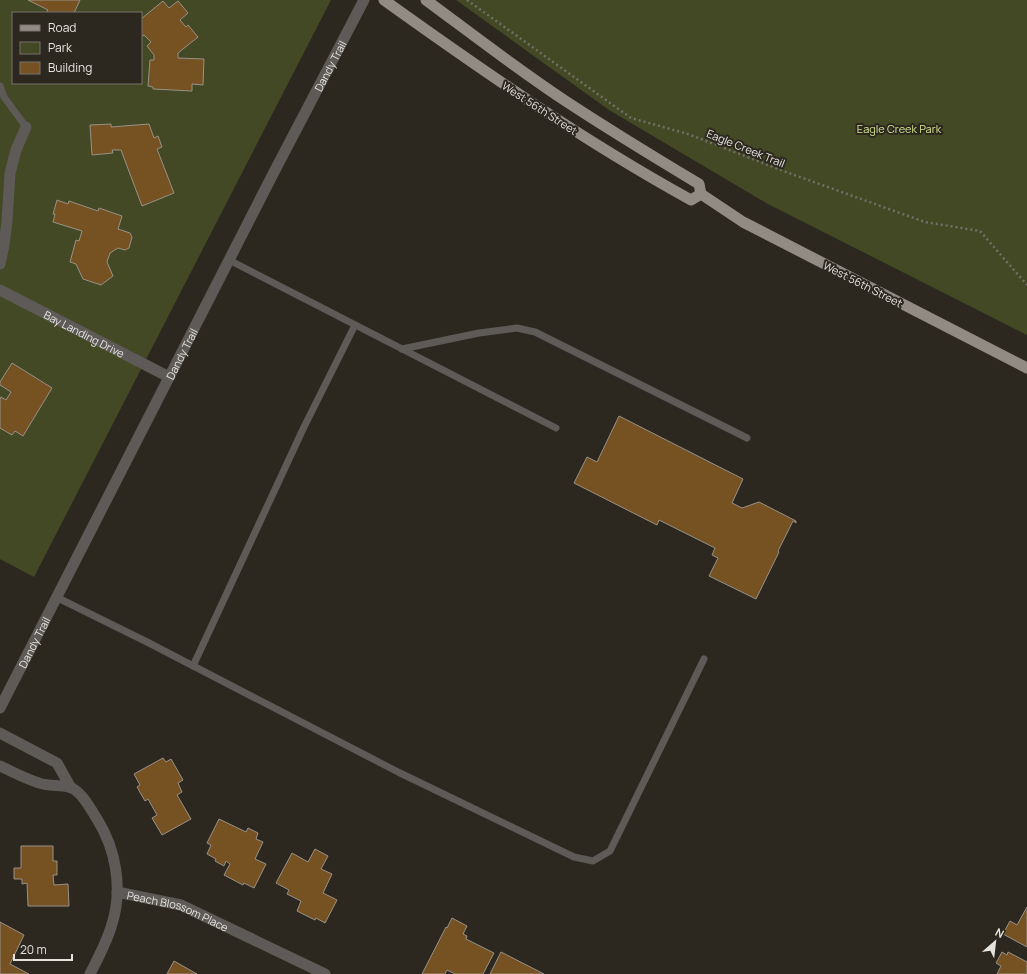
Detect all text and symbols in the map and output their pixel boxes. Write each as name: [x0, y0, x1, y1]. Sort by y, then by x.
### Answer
legend: [12, 12, 142, 84]
text: Road: [48, 19, 76, 36]
street label: Dandy Trail: [310, 38, 349, 94]
text: Park: [48, 39, 73, 56]
text: Building: [48, 59, 92, 76]
street label: West 56th Street: [499, 78, 581, 138]
park label: Eagle Creek Park: [857, 121, 942, 136]
street label: Eagle Creek Trail: [705, 125, 787, 171]
street label: West 56th Street: [821, 258, 905, 310]
street label: Bay Landing Drive: [42, 306, 128, 361]
street label: Dandy Trail: [162, 325, 201, 382]
street label: Dandy Trail: [14, 614, 53, 670]
street label: Peach Blossom Place: [126, 887, 232, 935]
north arrow: [975, 922, 1015, 962]
text: N: [993, 924, 1007, 941]
scale bar: [14, 936, 72, 962]
text: 20 m: [20, 941, 47, 958]

